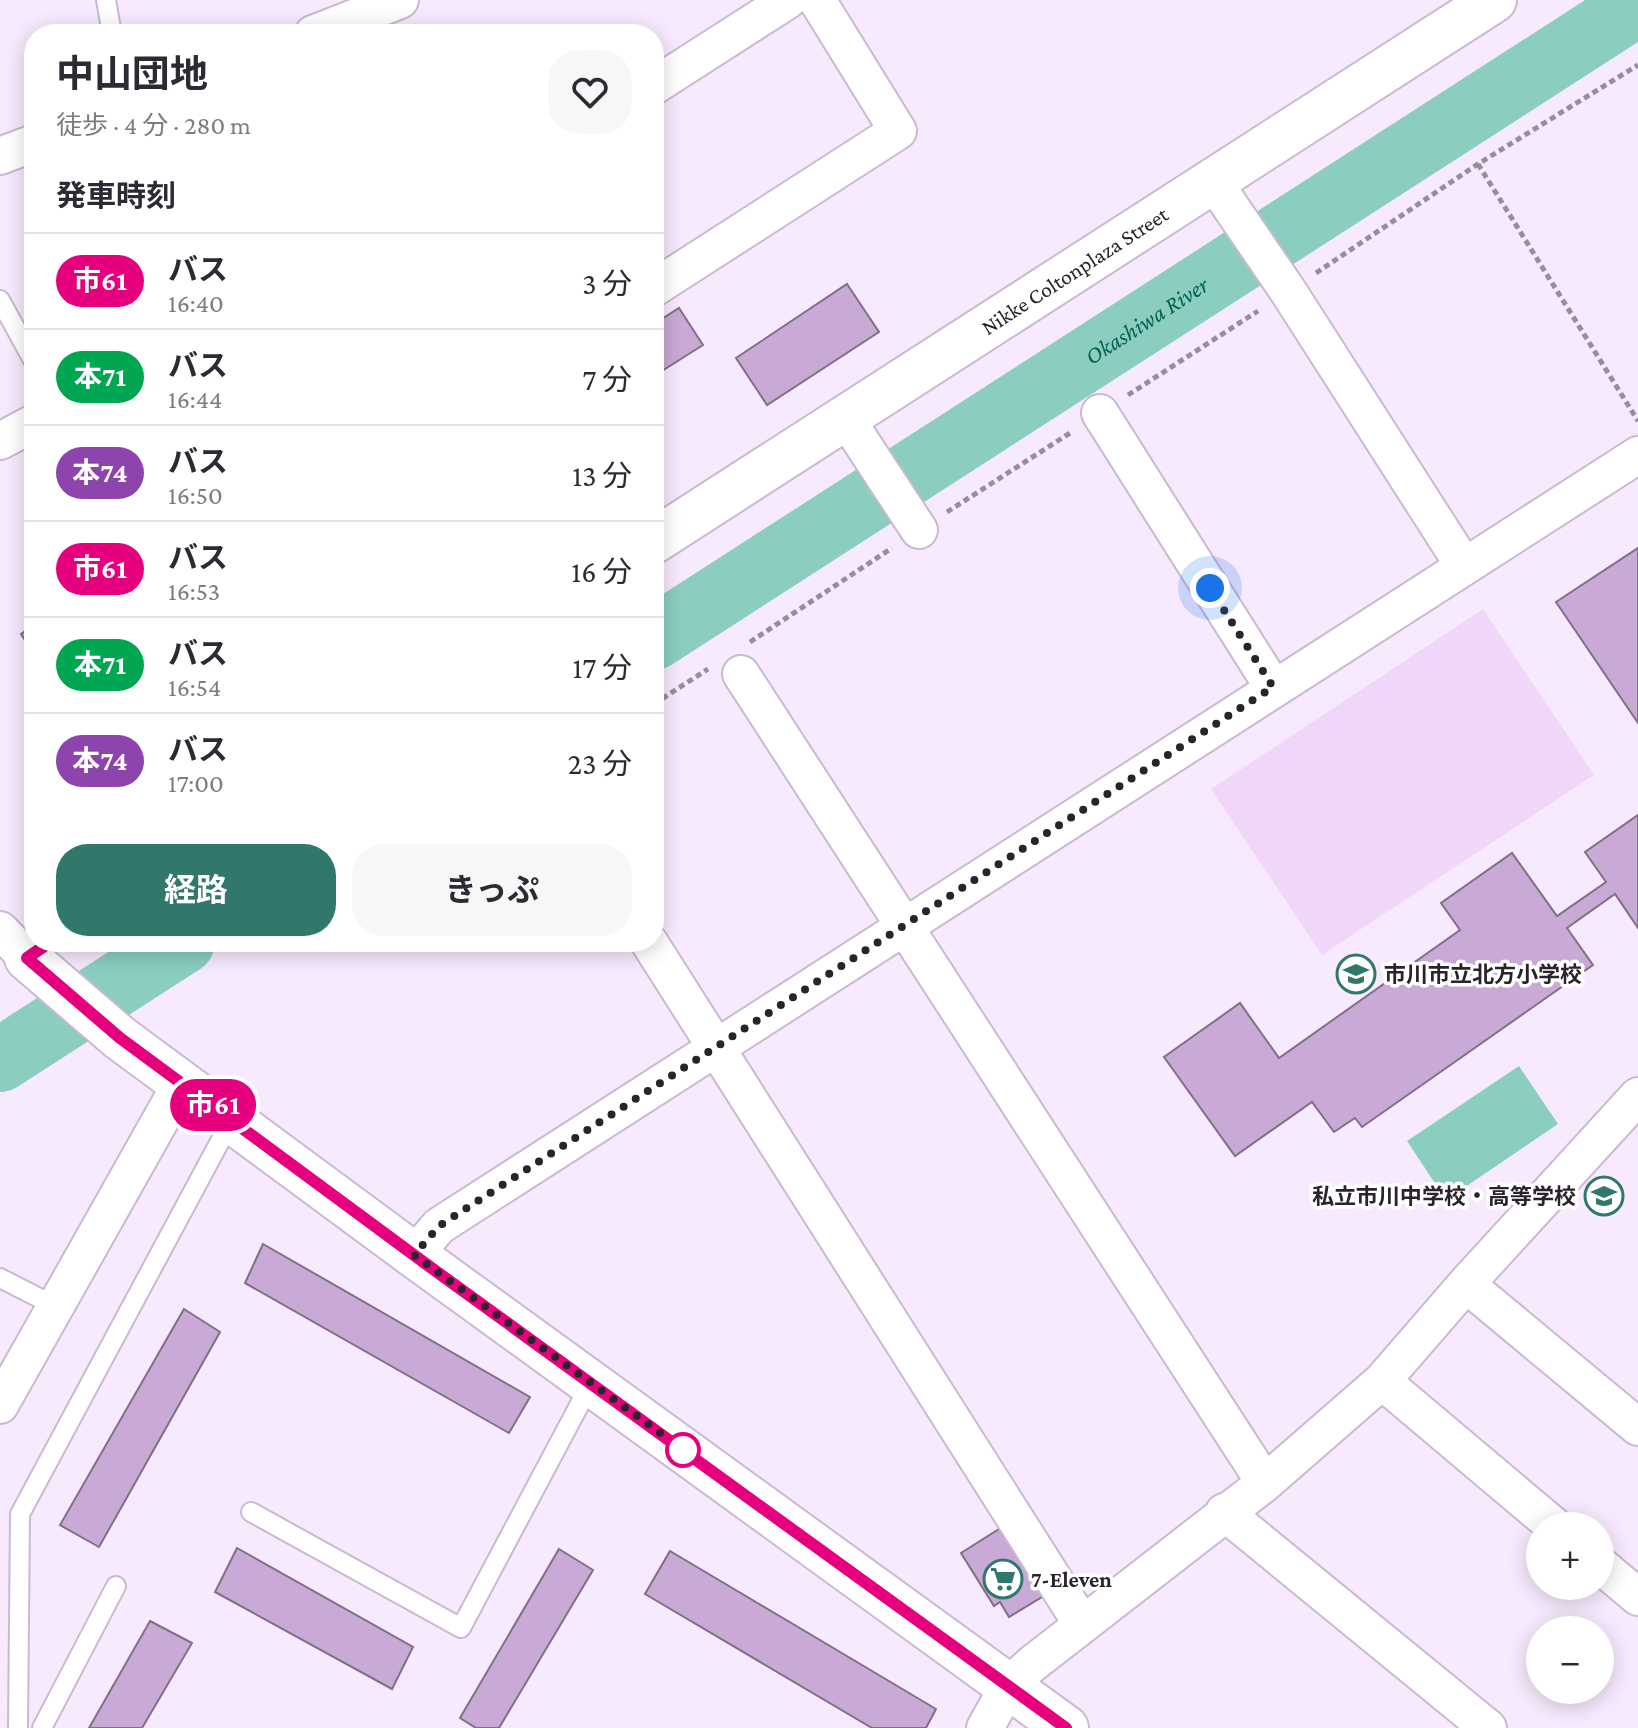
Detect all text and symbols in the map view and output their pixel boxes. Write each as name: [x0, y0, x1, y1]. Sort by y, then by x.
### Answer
button: heart: [548, 50, 632, 134]
text: 中山団地: [56, 53, 208, 95]
text: 徒歩 · 4 分 · 280 m: [56, 111, 251, 140]
text: 発車時刻: [56, 179, 176, 212]
street label: Nikke Coltonplaza Street: [977, 201, 1173, 340]
text: バス: [168, 253, 228, 286]
text: 市61: [73, 265, 127, 296]
text: 3 分: [582, 267, 632, 300]
water label: Okashiwa River: [1080, 270, 1214, 370]
text: 16:40: [168, 289, 224, 318]
text: バス: [168, 349, 228, 382]
text: 本71: [74, 361, 126, 392]
text: 7 分: [583, 363, 632, 396]
text: 16:44: [168, 385, 222, 414]
text: バス: [168, 445, 228, 478]
text: 本74: [72, 457, 128, 488]
text: 13 分: [572, 459, 632, 492]
text: 16:50: [168, 481, 223, 510]
text: バス: [168, 541, 228, 574]
text: 市61: [73, 553, 127, 584]
text: 16 分: [571, 555, 632, 588]
your location: [1190, 568, 1230, 608]
text: 16:53: [168, 577, 220, 606]
text: バス: [168, 637, 228, 670]
text: 本71: [74, 649, 126, 680]
text: 17 分: [573, 651, 632, 684]
text: 16:54: [168, 673, 221, 702]
text: バス: [168, 733, 228, 766]
text: 本74: [72, 745, 128, 776]
text: 23 分: [568, 747, 632, 780]
text: 17:00: [168, 769, 224, 798]
button: 経路: [56, 844, 336, 936]
button: きっぷ: [352, 844, 632, 936]
school or university icon: 市川市立北方小学校: [1335, 953, 1377, 995]
place label: 市川市立北方小学校: [1384, 962, 1582, 987]
line badge: 市61: [167, 1079, 259, 1131]
text: 市61: [186, 1089, 240, 1120]
school or university icon: 私立市川中学校・高等学校: [1583, 1175, 1625, 1217]
place label: 私立市川中学校・高等学校: [1312, 1184, 1576, 1209]
unlabelled marker: [666, 1433, 700, 1467]
map controls: [1526, 1512, 1614, 1704]
button: +: [1526, 1512, 1614, 1600]
supermarket icon: 7-Eleven: [982, 1558, 1024, 1600]
place label: 7-Eleven: [1031, 1567, 1112, 1592]
button: −: [1526, 1616, 1614, 1704]

